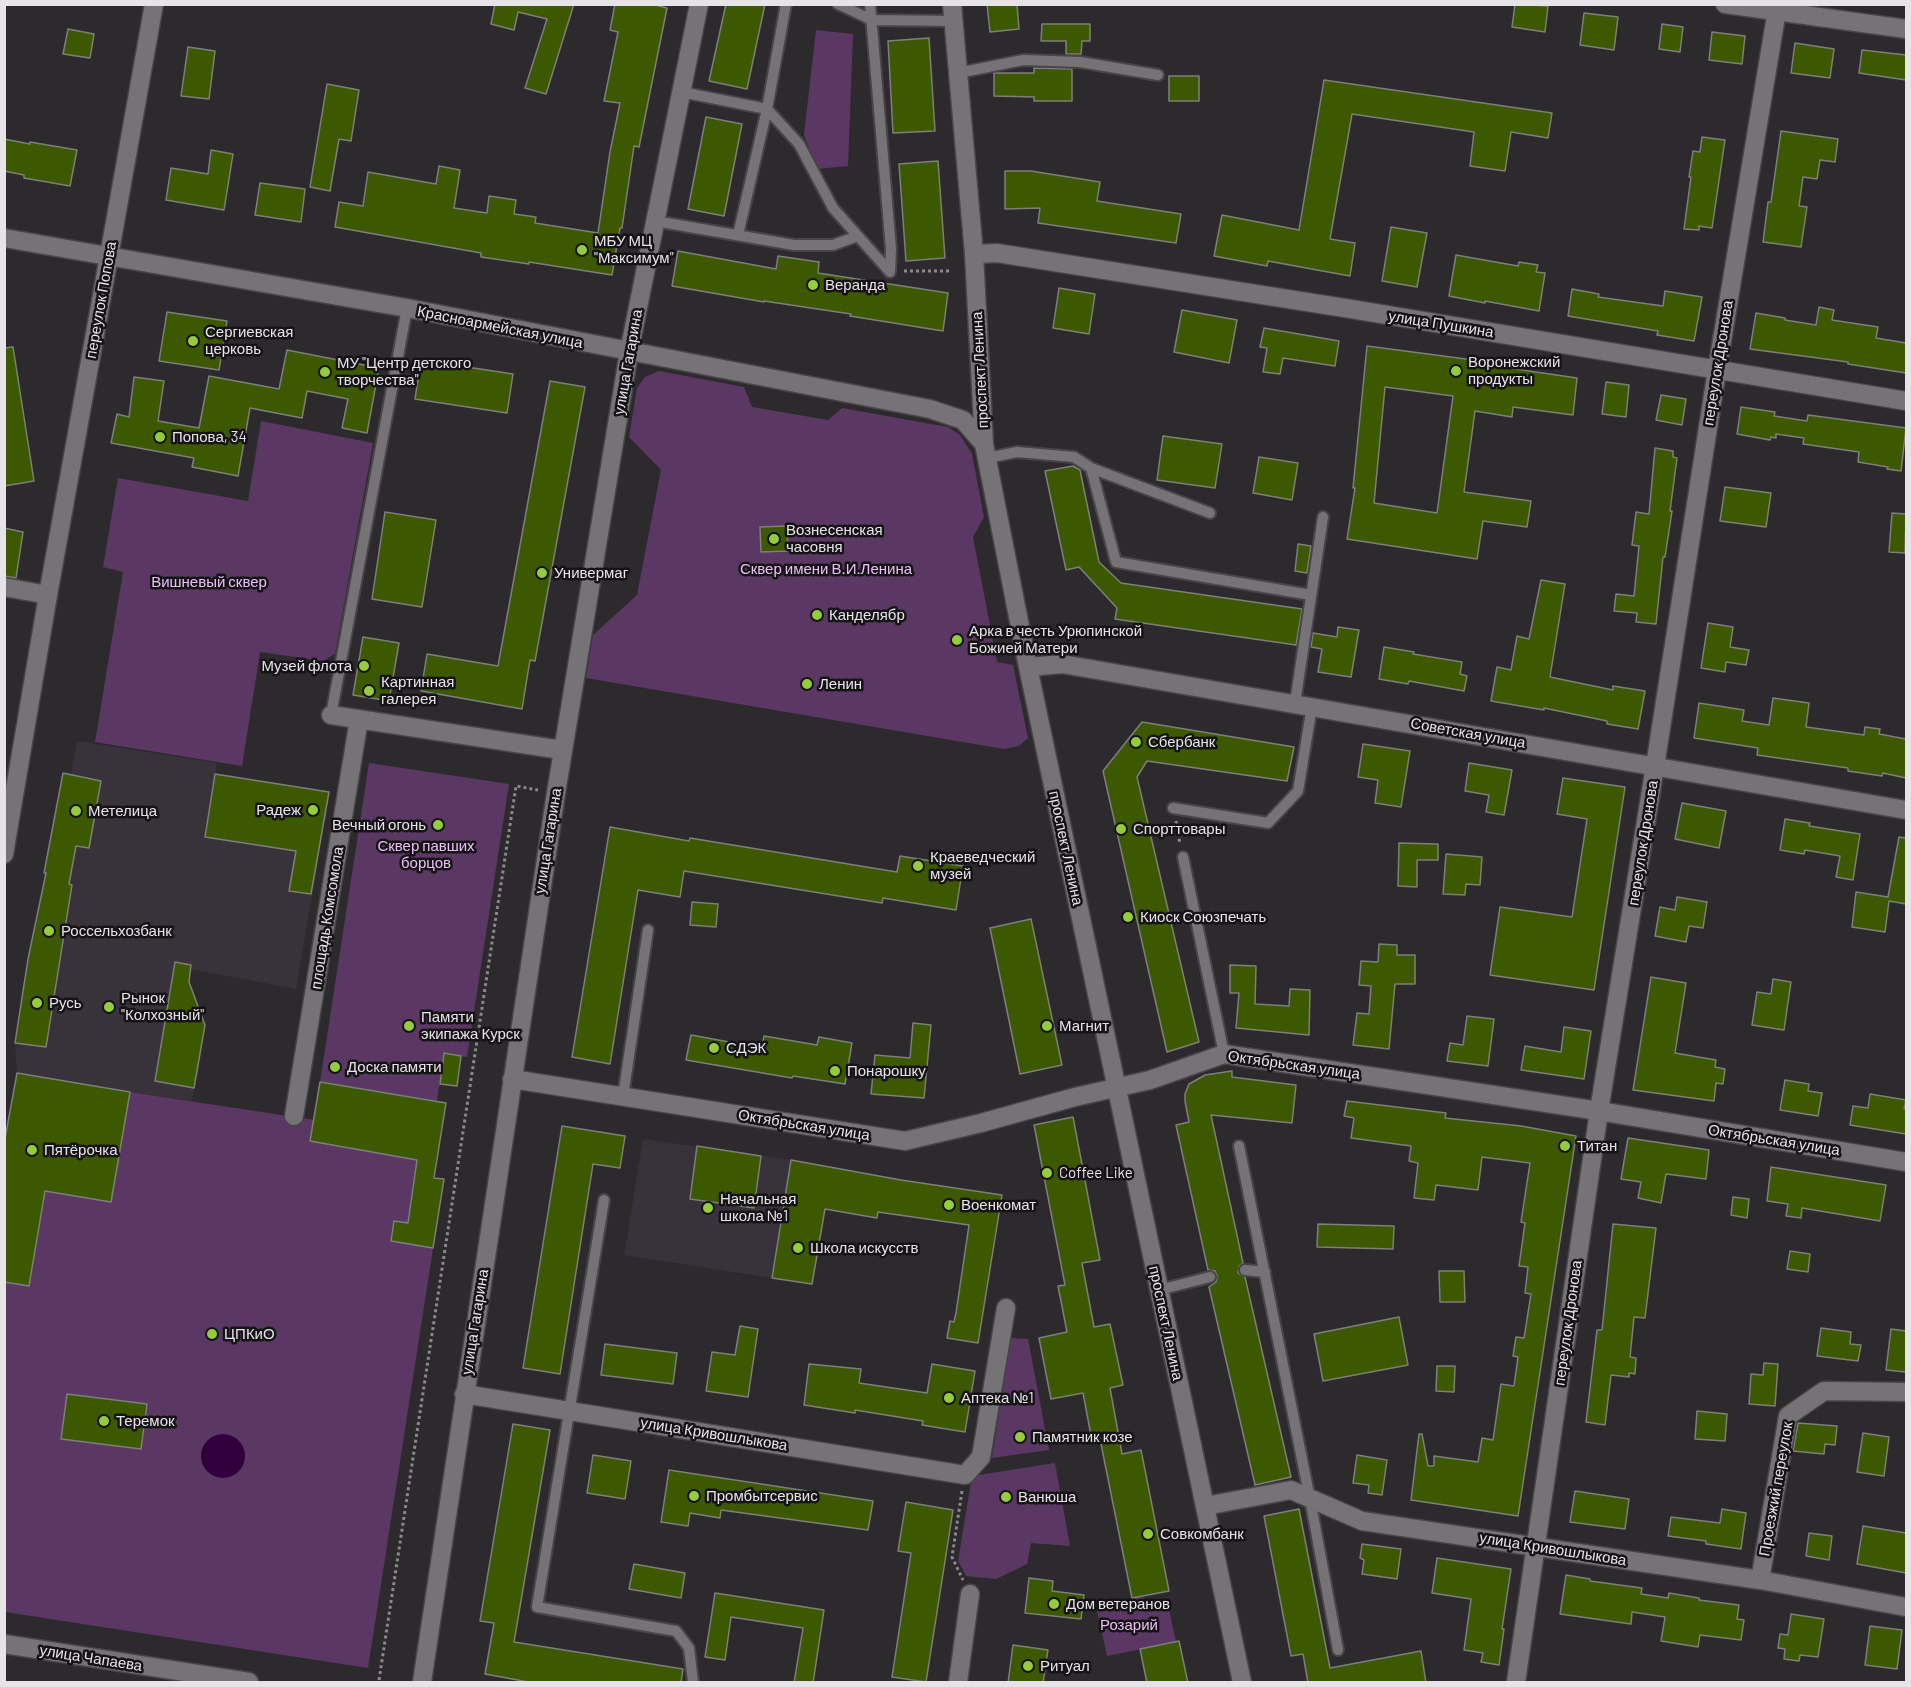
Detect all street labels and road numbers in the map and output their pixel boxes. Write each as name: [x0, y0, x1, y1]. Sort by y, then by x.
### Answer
street label: переулок Попова: [82, 240, 120, 360]
street label: переулок Дронова: [1699, 299, 1737, 427]
street label: Красноармейская улица: [416, 302, 584, 352]
street label: улица Пушкина: [1387, 307, 1495, 341]
street label: улица Гагарина: [610, 308, 646, 416]
street label: проспект Ленина: [968, 311, 992, 429]
street label: Советская улица: [1409, 714, 1527, 752]
street label: переулок Дронова: [1624, 779, 1662, 907]
street label: улица Гагарина: [531, 787, 565, 895]
street label: проспект Ленина: [1045, 789, 1087, 907]
street label: площадь Комсомола: [307, 845, 347, 991]
street label: Октябрьская улица: [1227, 1047, 1361, 1083]
street label: Октябрьская улица: [737, 1106, 871, 1144]
street label: Октябрьская улица: [1707, 1121, 1841, 1159]
street label: переулок Дронова: [1550, 1259, 1586, 1387]
street label: проспект Ленина: [1145, 1264, 1187, 1382]
street label: улица Гагарина: [458, 1268, 492, 1376]
street label: улица Кривошлыкова: [639, 1413, 789, 1455]
street label: Проезжий переулок: [1755, 1420, 1797, 1558]
street label: улица Кривошлыкова: [1478, 1528, 1628, 1570]
street label: улица Чапаева: [38, 1641, 144, 1675]

